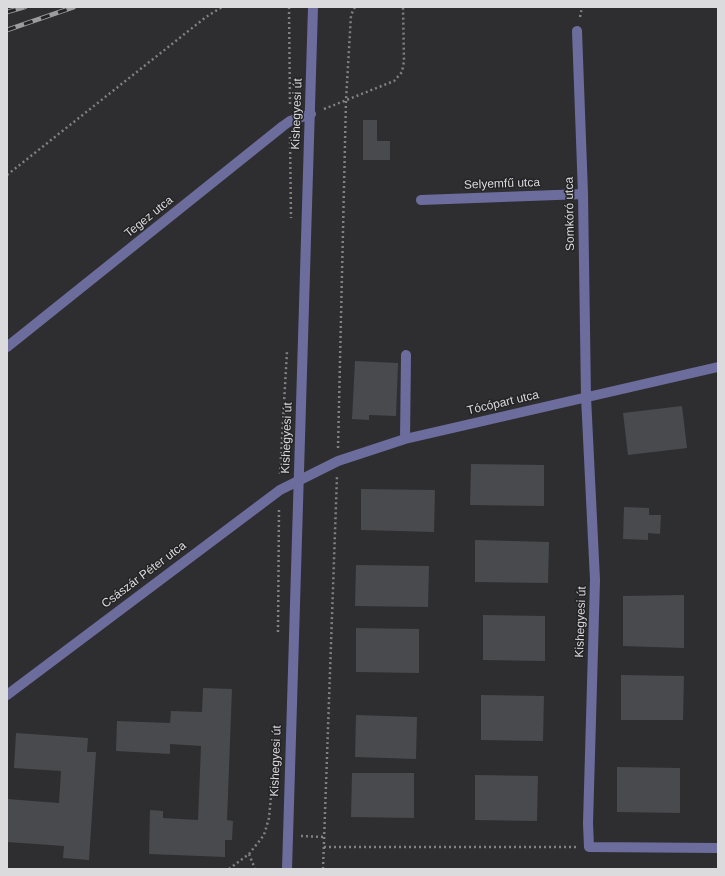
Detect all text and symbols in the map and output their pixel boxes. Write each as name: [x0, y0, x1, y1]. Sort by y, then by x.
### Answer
street label: Kishegyesi út: [289, 78, 305, 150]
street label: Selyemfű utca: [464, 175, 540, 193]
street label: Somkóró utca: [562, 177, 578, 251]
street label: Tegez utca: [122, 193, 176, 241]
street label: Tócópart utca: [466, 388, 540, 418]
street label: Kishegyesi út: [279, 402, 295, 474]
street label: Császár Péter utca: [99, 539, 189, 611]
street label: Kishegyesi út: [573, 586, 589, 658]
street label: Kishegyesi út: [268, 725, 284, 797]

